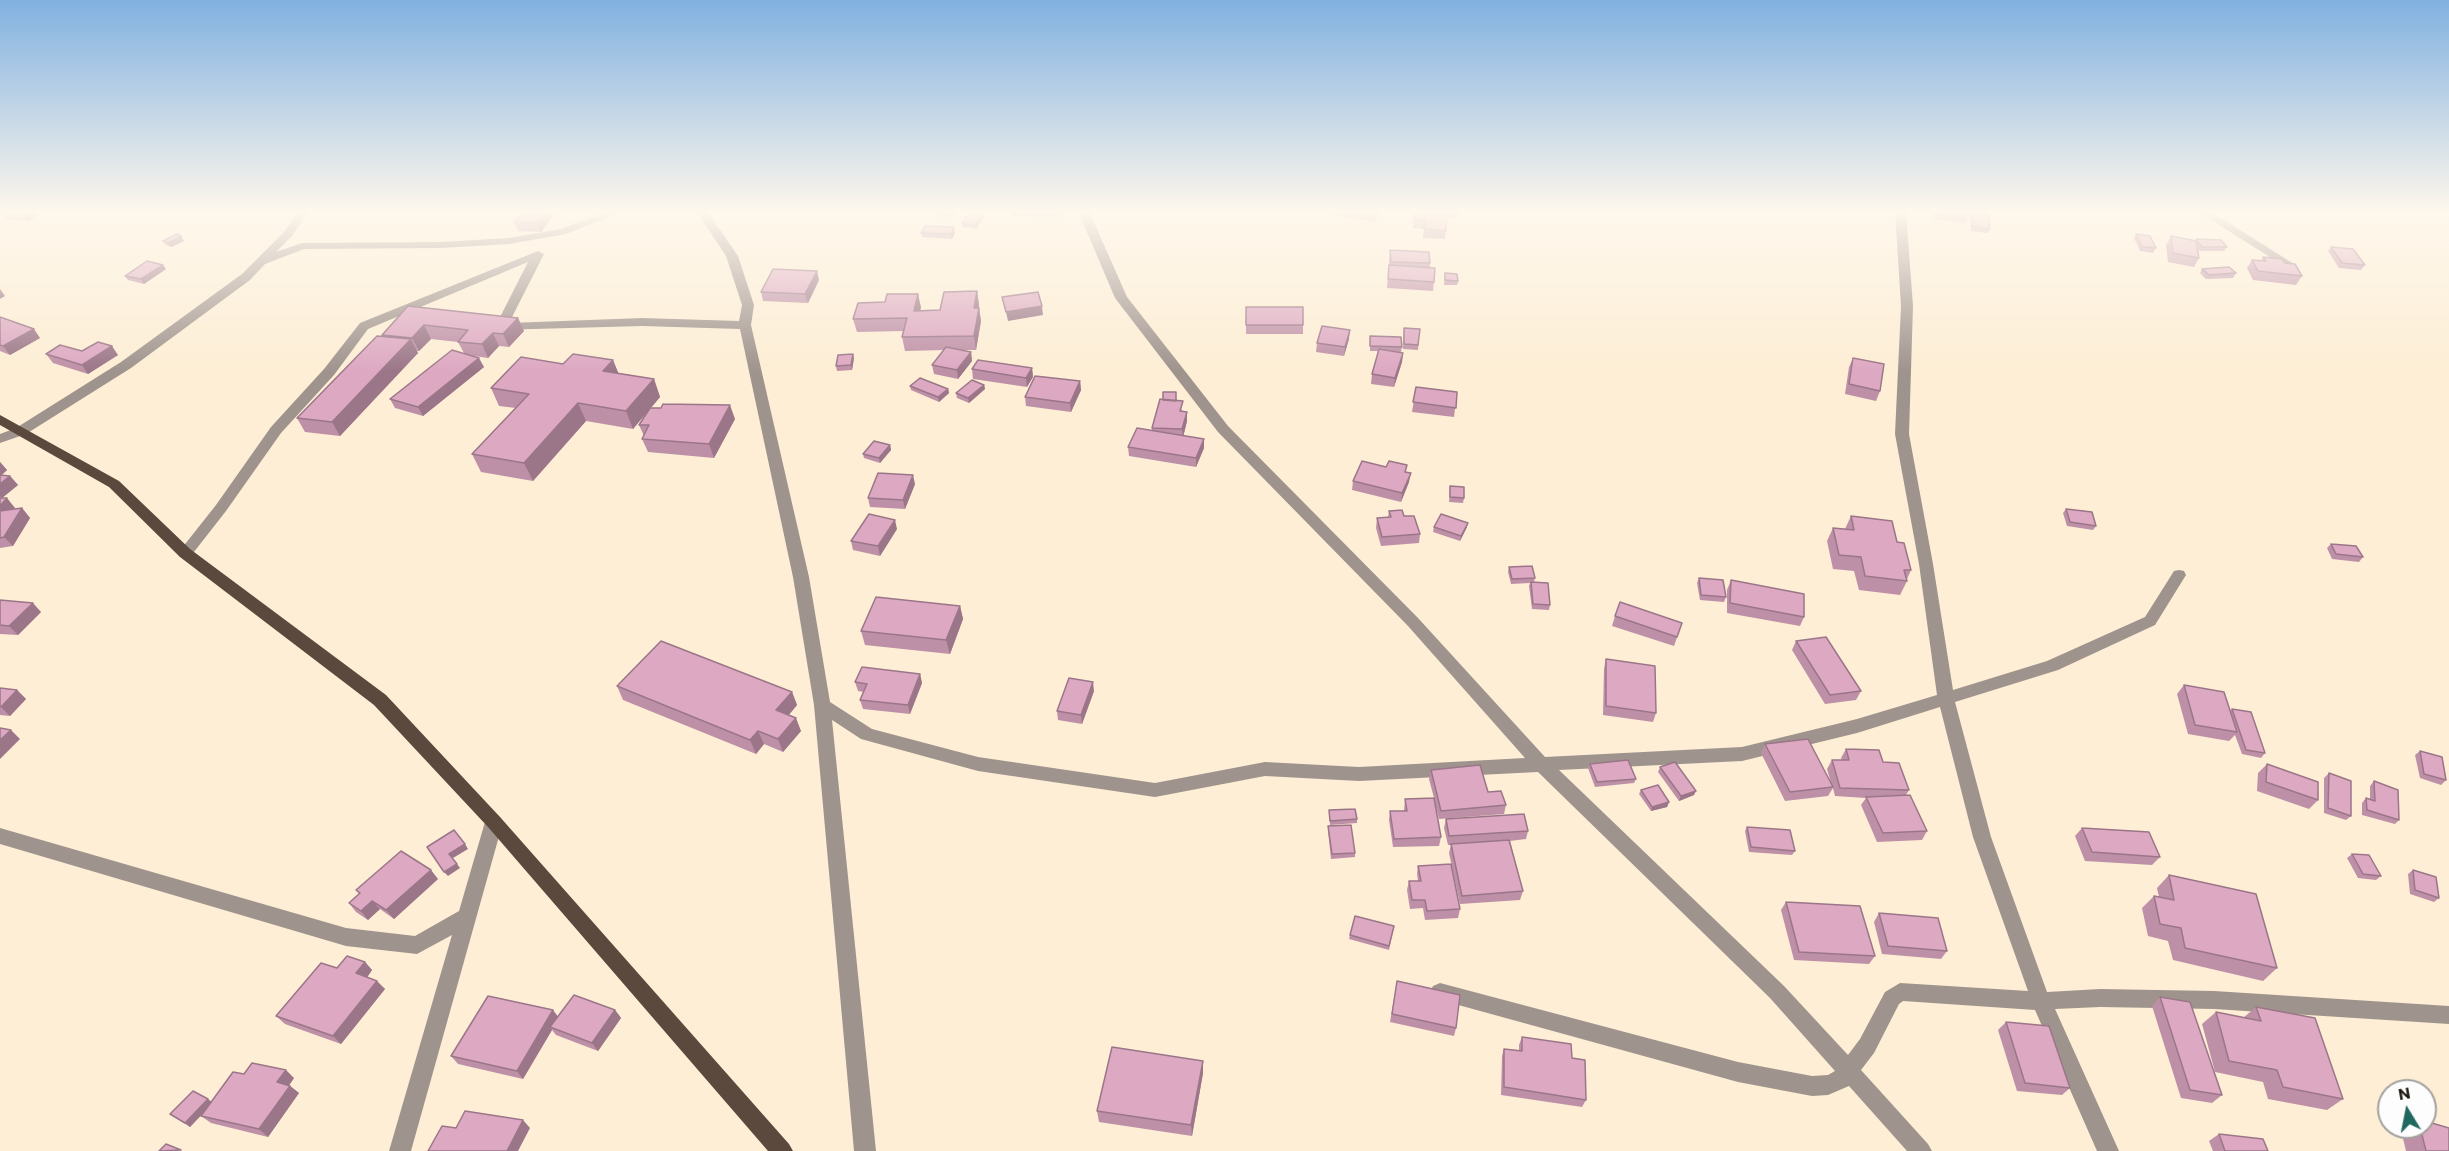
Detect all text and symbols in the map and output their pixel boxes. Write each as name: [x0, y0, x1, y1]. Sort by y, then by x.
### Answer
north arrow: [2377, 1079, 2437, 1139]
text: N: [2397, 1082, 2412, 1103]

